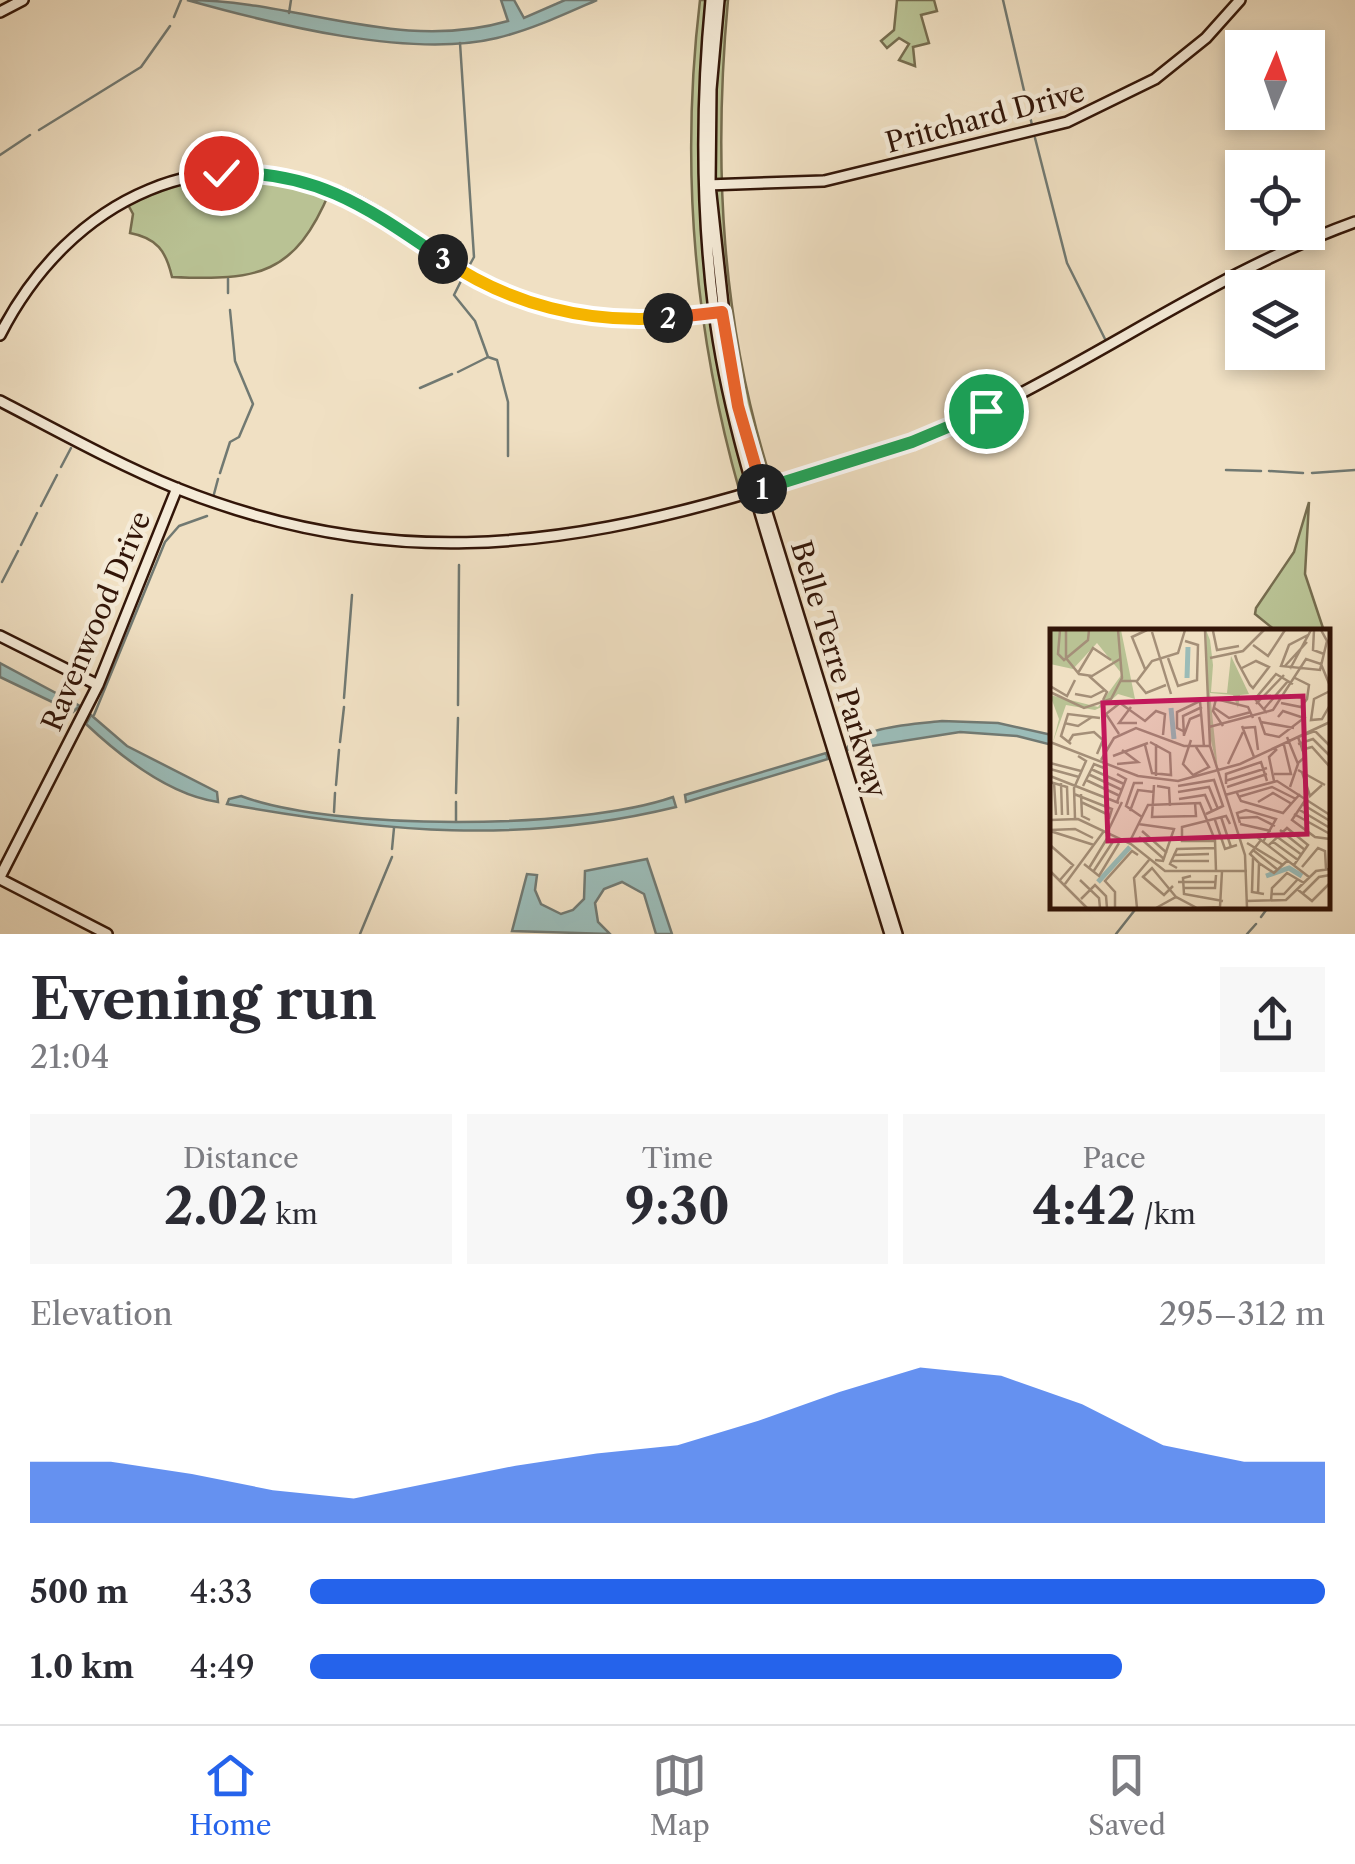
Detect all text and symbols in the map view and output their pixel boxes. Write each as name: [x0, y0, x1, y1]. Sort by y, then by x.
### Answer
north arrow: [1225, 30, 1325, 130]
map controls: [1225, 30, 1325, 370]
street label: Pritchard Drive: [882, 74, 1088, 160]
pin: [179, 131, 264, 216]
icon: check: [194, 146, 249, 201]
button: locate: [1225, 150, 1325, 250]
pin: 3: [418, 234, 468, 284]
text: 3: [435, 242, 451, 276]
button: layers: [1225, 270, 1325, 370]
pin: 2: [643, 293, 693, 343]
text: 2: [660, 301, 676, 335]
pin: [944, 369, 1029, 454]
icon: arrive: [959, 384, 1014, 439]
pin: 1: [737, 464, 787, 514]
text: 1: [756, 472, 768, 506]
street label: Ravenwood Drive: [34, 506, 158, 736]
street label: Belle Terre Parkway: [784, 536, 894, 802]
inset map: [1050, 629, 1330, 909]
text: Evening run: [30, 966, 377, 1033]
button: share: [1220, 967, 1325, 1072]
text: 21:04: [30, 1037, 110, 1076]
text: Distance: [183, 1141, 299, 1175]
text: Time: [642, 1141, 713, 1175]
text: Pace: [1083, 1141, 1146, 1175]
text: 2.02: [164, 1175, 268, 1237]
text: 9:30: [625, 1175, 730, 1237]
text: 4:42: [1032, 1175, 1136, 1237]
text: km: [268, 1197, 318, 1231]
text: /km: [1136, 1197, 1196, 1231]
text: Elevation: [30, 1294, 173, 1333]
text: 295–312 m: [1159, 1294, 1325, 1333]
text: 500 m: [30, 1572, 128, 1611]
text: 4:33: [190, 1572, 253, 1611]
text: 1.0 km: [30, 1647, 134, 1686]
text: 4:49: [190, 1647, 255, 1686]
tab: Home: [189, 1748, 271, 1842]
tab: Map: [650, 1748, 710, 1842]
tab: Saved: [1088, 1748, 1166, 1842]

